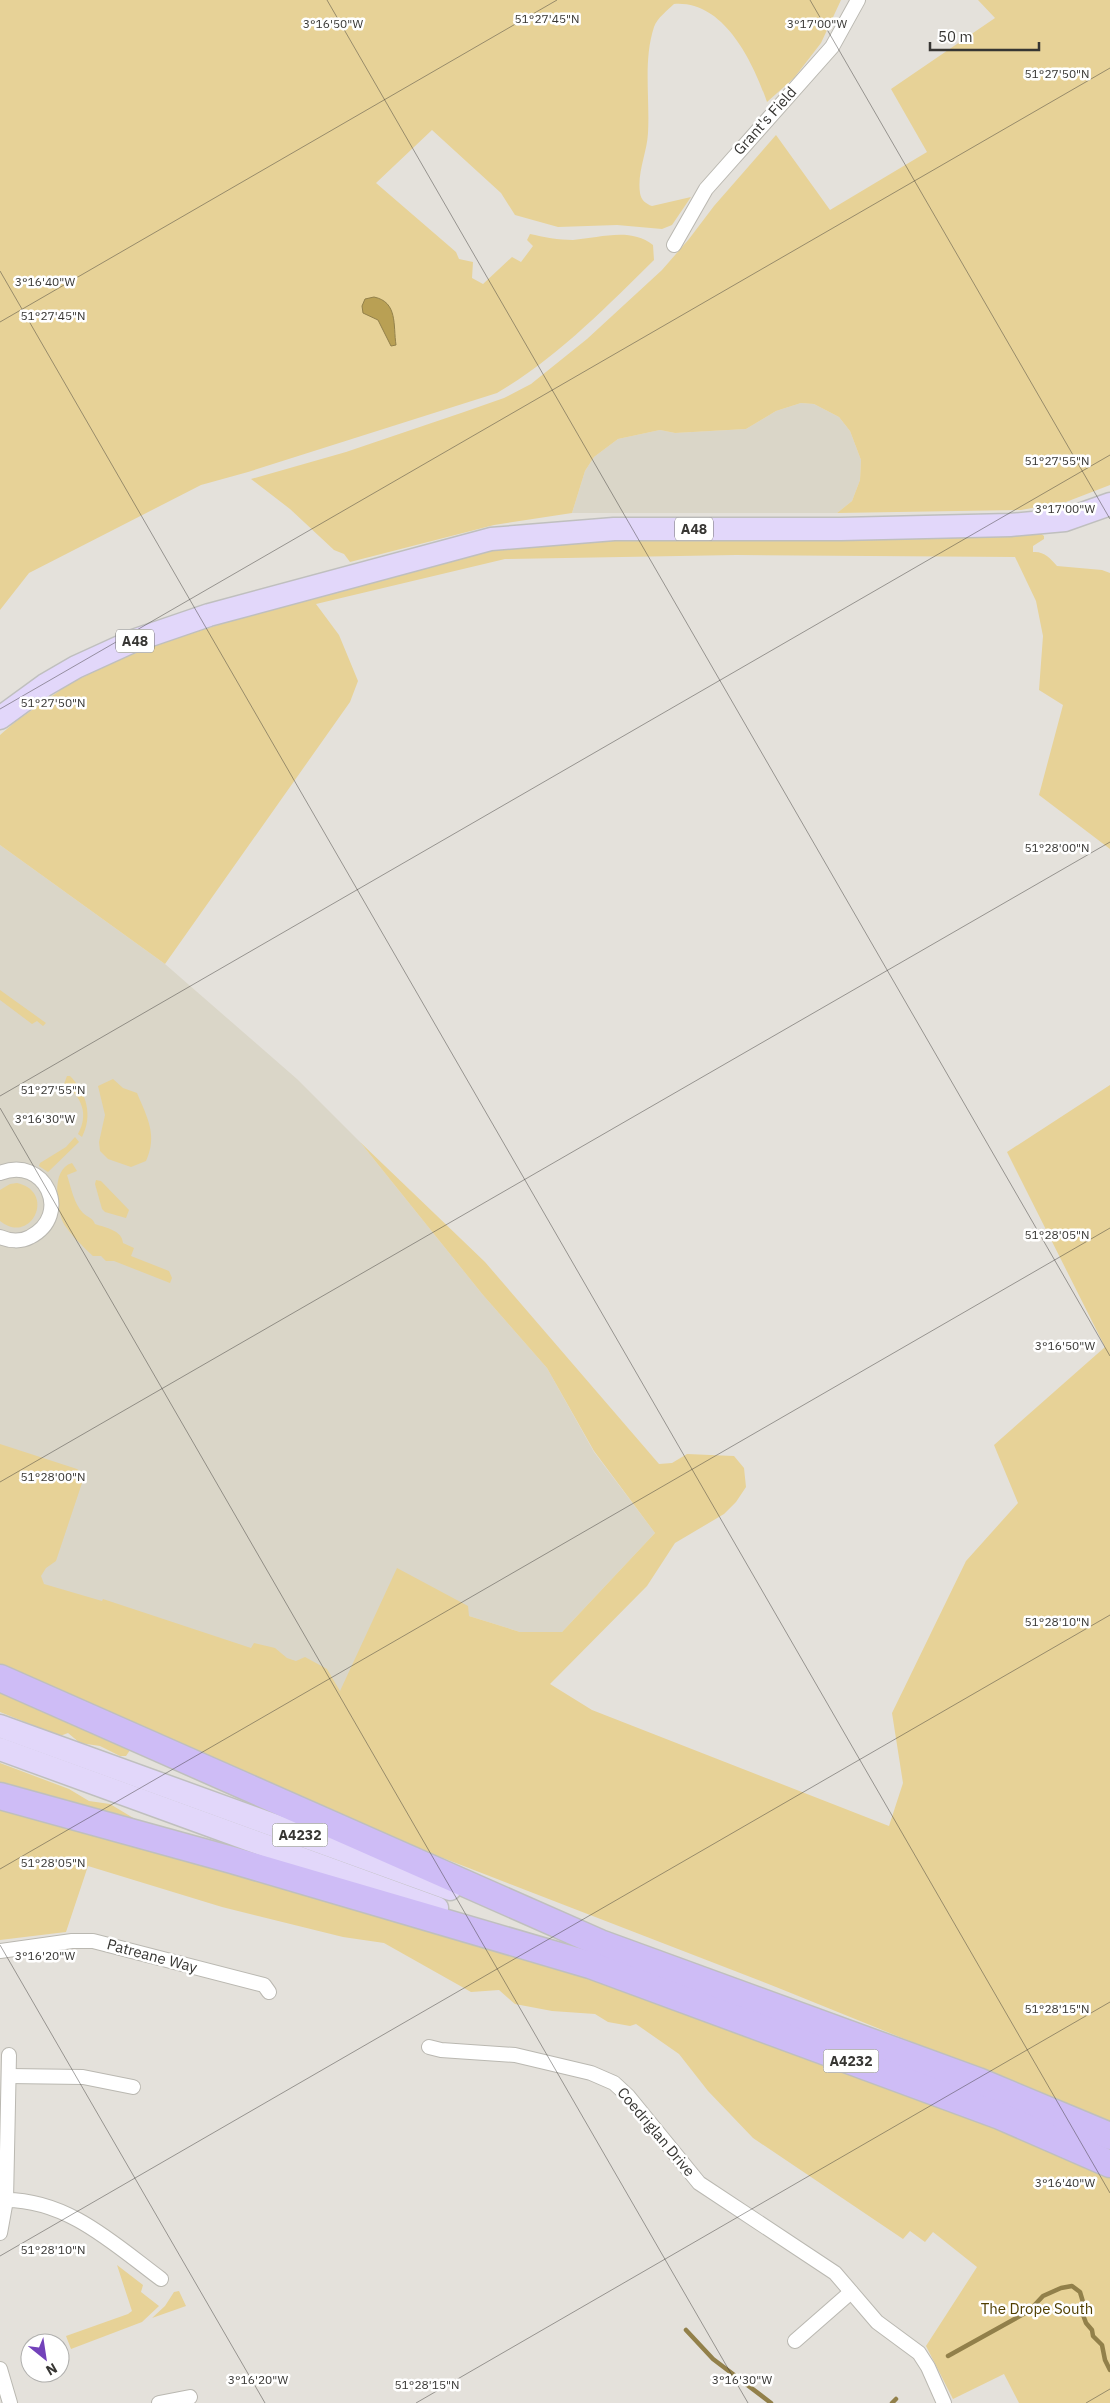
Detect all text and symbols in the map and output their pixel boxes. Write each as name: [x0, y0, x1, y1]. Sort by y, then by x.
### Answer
text: 51°27'45"N: [514, 11, 580, 26]
text: 3°16'50"W: [303, 16, 364, 31]
text: 3°17'00"W: [787, 16, 848, 31]
scale bar: [930, 20, 1039, 52]
text: 50 m: [938, 27, 973, 46]
text: 51°27'50"N: [1024, 66, 1090, 81]
street label: Grant's Field: [729, 83, 800, 159]
text: 3°16'40"W: [15, 274, 76, 289]
text: 51°27'45"N: [20, 308, 86, 323]
text: 51°27'55"N: [1024, 453, 1090, 468]
text: 3°17'00"W: [1035, 501, 1096, 516]
road number: A48: [675, 518, 713, 540]
road number: A48: [116, 630, 154, 652]
text: 51°27'50"N: [20, 695, 86, 710]
text: 51°28'00"N: [1024, 840, 1090, 855]
text: 51°27'55"N: [20, 1082, 86, 1097]
text: 3°16'30"W: [15, 1111, 76, 1126]
text: 51°28'05"N: [1024, 1227, 1090, 1242]
text: 3°16'50"W: [1035, 1338, 1096, 1353]
text: 51°28'00"N: [20, 1469, 86, 1484]
text: 51°28'10"N: [1024, 1614, 1090, 1629]
road number: A4232: [272, 1824, 328, 1846]
text: 51°28'05"N: [20, 1855, 86, 1870]
street label: Patreane Way: [105, 1934, 200, 1977]
text: 3°16'20"W: [15, 1948, 76, 1963]
text: 51°28'15"N: [1024, 2001, 1090, 2016]
road number: A4232: [824, 2050, 878, 2072]
street label: Coedriglan Drive: [613, 2083, 699, 2180]
text: 3°16'40"W: [1035, 2175, 1096, 2190]
text: 51°28'10"N: [20, 2242, 86, 2257]
park label: The Drope South: [981, 2299, 1093, 2318]
north arrow: [20, 2333, 70, 2383]
text: N: [43, 2359, 60, 2380]
text: 3°16'20"W: [228, 2372, 289, 2387]
text: 3°16'30"W: [712, 2372, 773, 2387]
text: 51°28'15"N: [394, 2377, 460, 2392]

